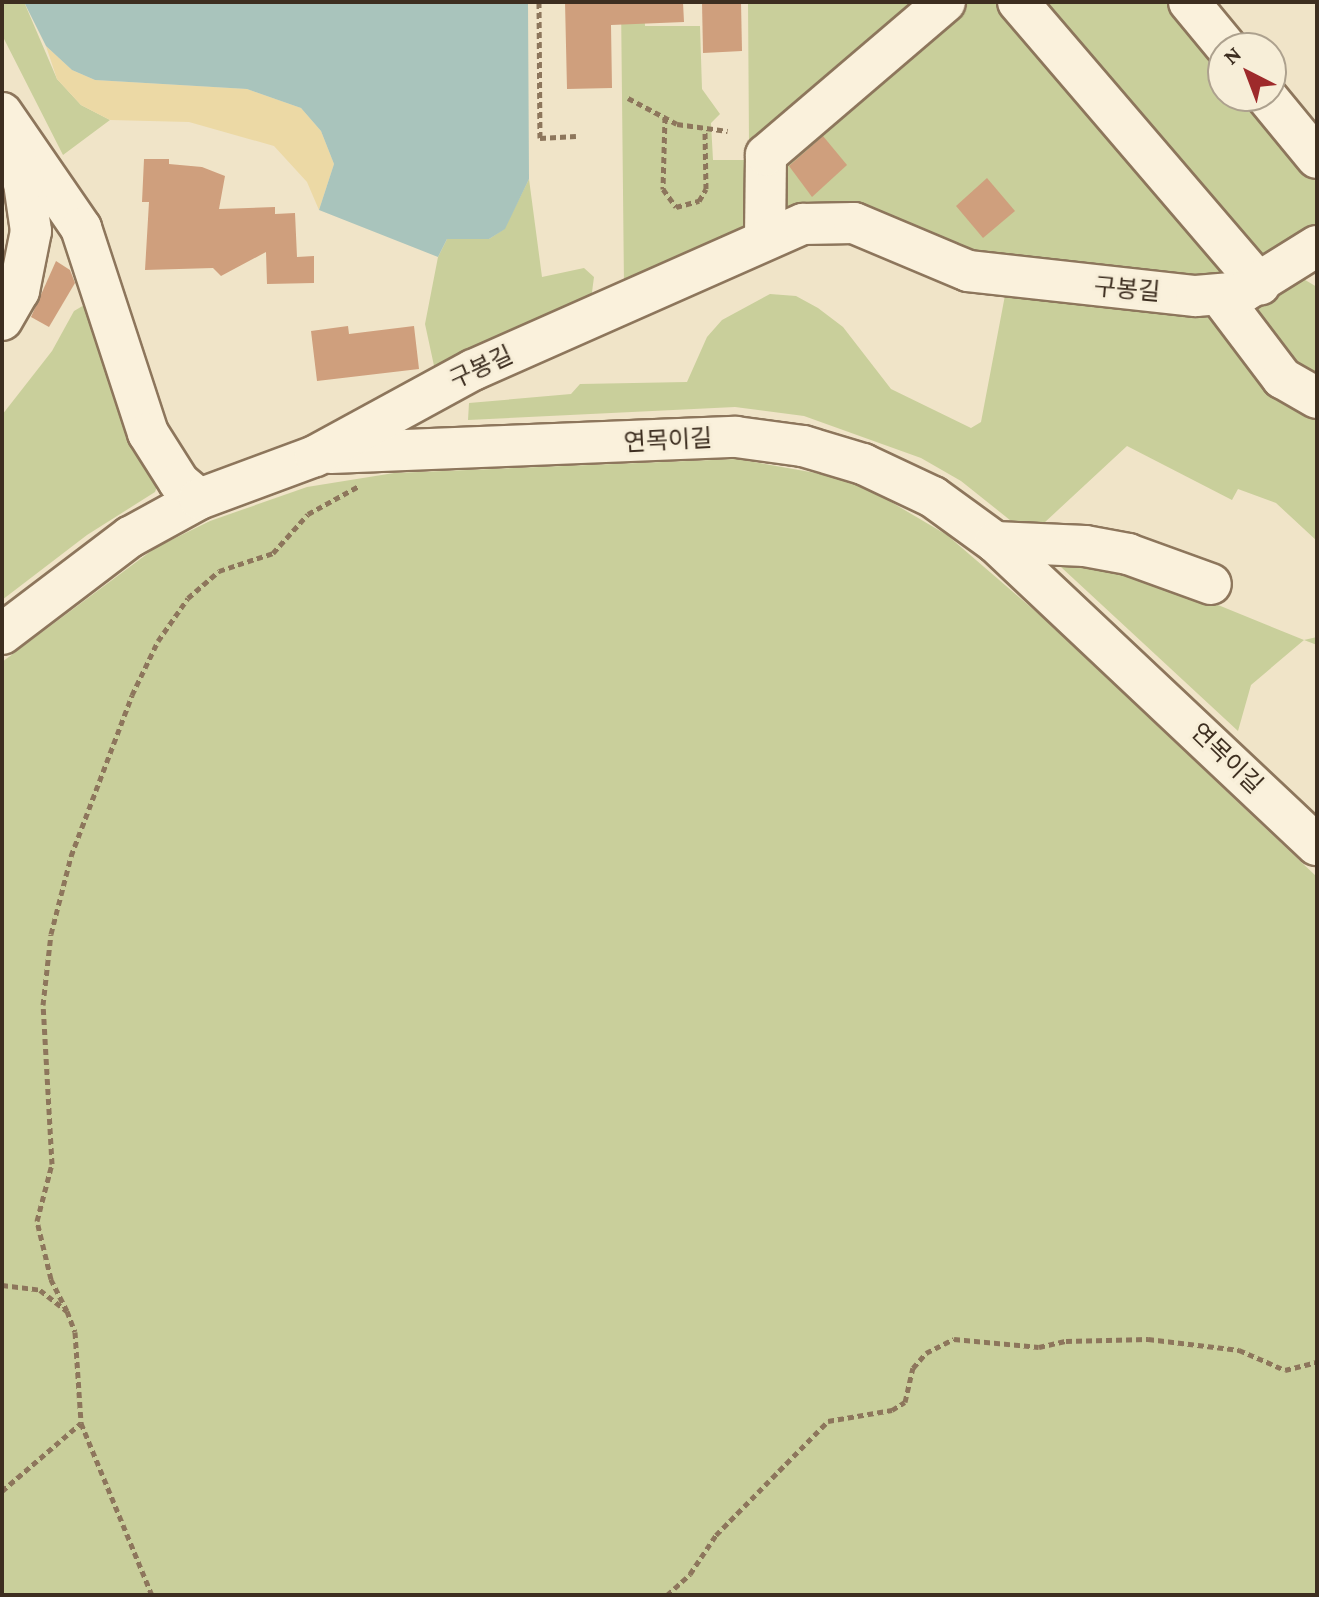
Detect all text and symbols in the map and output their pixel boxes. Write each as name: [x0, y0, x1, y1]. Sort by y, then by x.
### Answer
north arrow: [1207, 32, 1287, 112]
text: N: [1218, 41, 1246, 70]
street label: 구봉길: [1093, 272, 1161, 306]
street label: 구봉길: [445, 340, 517, 394]
street label: 연목이길: [623, 423, 713, 457]
street label: 연목이길: [1185, 717, 1269, 799]

